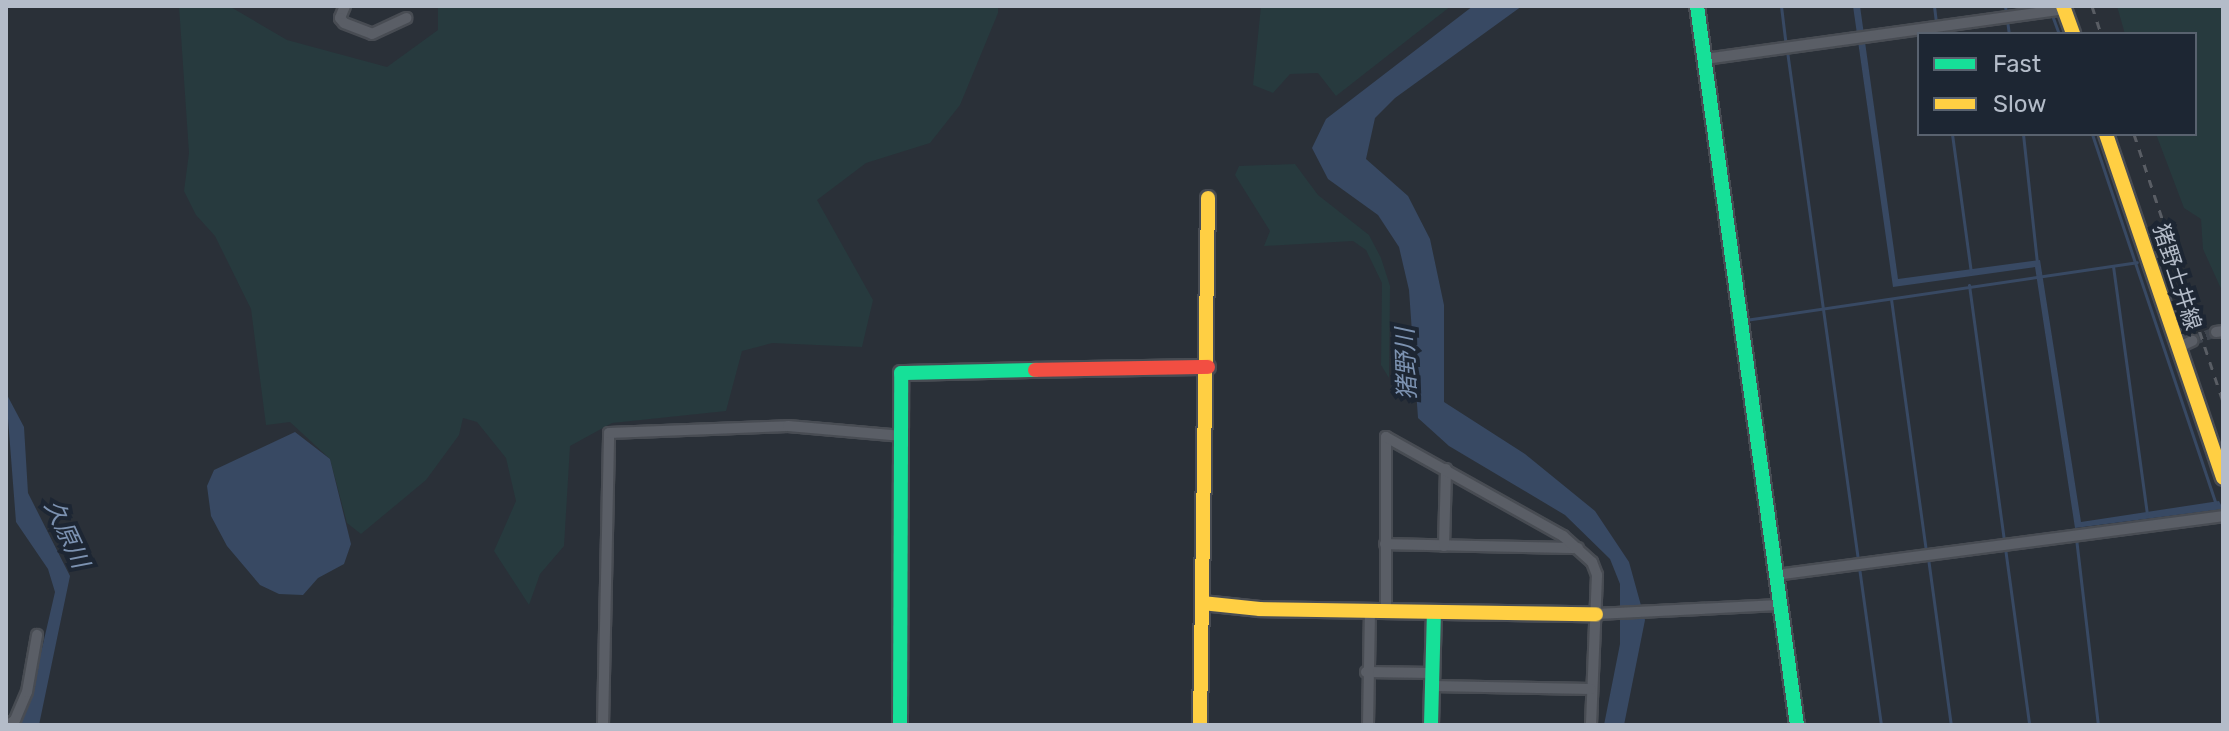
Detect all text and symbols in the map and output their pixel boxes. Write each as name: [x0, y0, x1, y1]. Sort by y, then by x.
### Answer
legend: [1917, 32, 2197, 136]
text: Fast: [1993, 50, 2041, 78]
text: Slow: [1993, 90, 2046, 118]
street label: 猪野土井線: [2147, 221, 2207, 333]
water label: 猪野川: [1391, 328, 1423, 400]
water label: 久原川: [38, 495, 94, 573]

